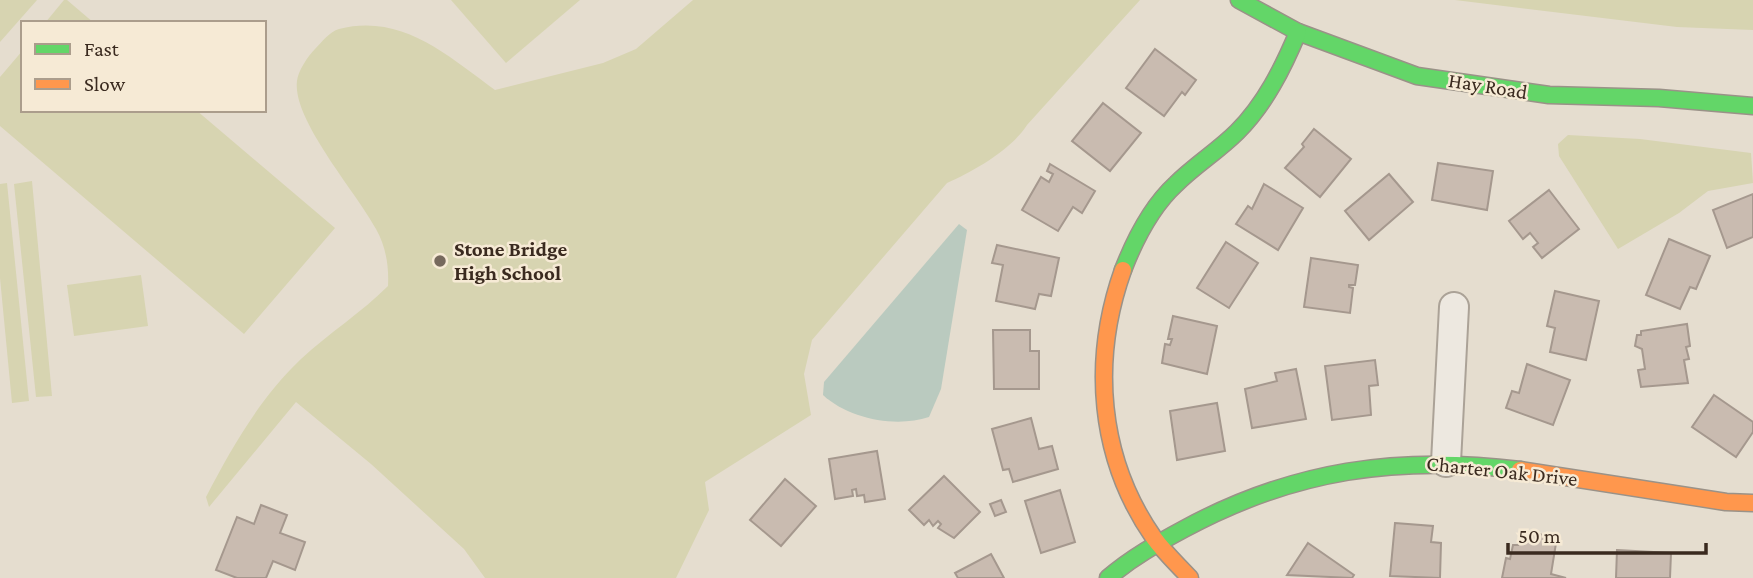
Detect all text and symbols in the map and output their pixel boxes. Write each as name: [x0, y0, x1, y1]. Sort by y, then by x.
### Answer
legend: [21, 21, 266, 112]
text: Fast: [84, 37, 120, 61]
street label: Hay Road: [1447, 68, 1529, 104]
text: Slow: [84, 72, 126, 96]
place label: Stone Bridge High School: [454, 237, 567, 285]
marker: Stone Bridge High School: [432, 253, 448, 269]
street label: Charter Oak Drive: [1425, 451, 1579, 491]
scale bar: [1508, 512, 1706, 556]
text: 50 m: [1518, 524, 1561, 548]

